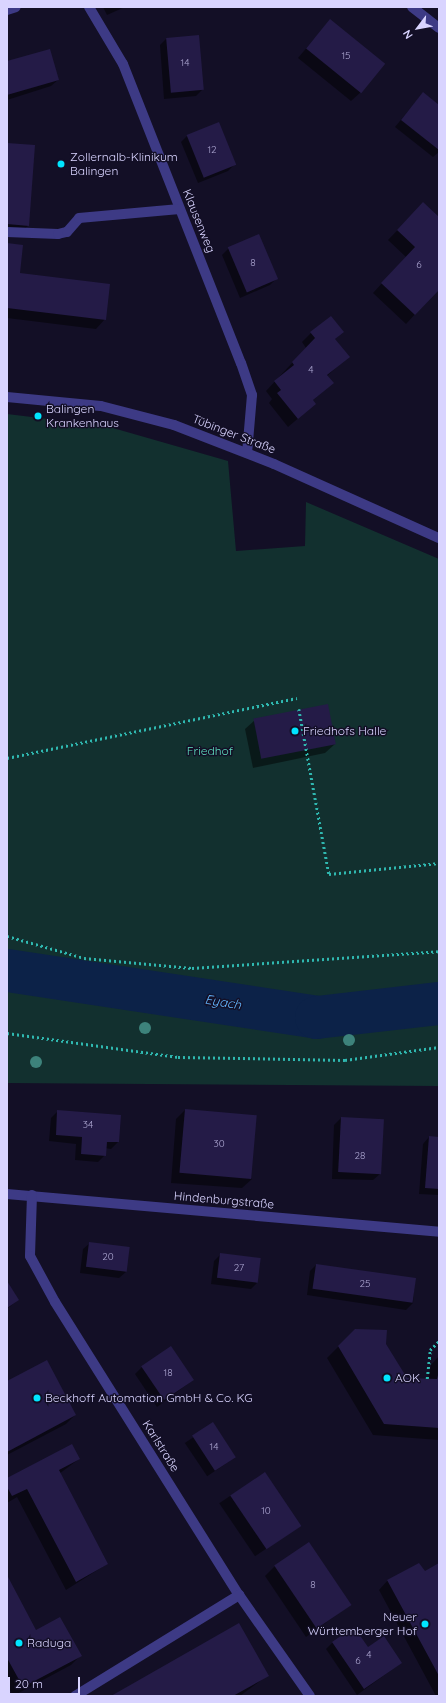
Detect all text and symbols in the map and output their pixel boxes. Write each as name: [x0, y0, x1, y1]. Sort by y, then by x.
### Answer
north arrow: [398, 8, 438, 48]
text: N: [400, 27, 416, 42]
house number: 15: [341, 50, 351, 62]
house number: 14: [181, 57, 189, 69]
house number: 12: [207, 144, 217, 156]
place label: Zollernalb-Klinikum Balingen: [70, 150, 178, 178]
marker: Zollernalb-Klinikum Balingen: [55, 158, 67, 170]
street label: Klausenweg: [180, 187, 218, 255]
house number: 8: [250, 257, 256, 269]
house number: 6: [416, 259, 422, 271]
house number: 4: [308, 364, 314, 376]
place label: Balingen Krankenhaus: [46, 402, 119, 430]
marker: Balingen Krankenhaus: [33, 411, 43, 421]
street label: Tübinger Straße: [190, 412, 278, 456]
place label: Friedhofs Halle: [303, 724, 386, 738]
marker: Friedhofs Halle: [290, 726, 300, 736]
park label: Friedhof: [187, 744, 233, 758]
water label: Eyach: [204, 991, 242, 1013]
house number: 34: [83, 1119, 93, 1131]
house number: 30: [213, 1138, 225, 1150]
house number: 28: [355, 1150, 365, 1162]
street label: Hindenburgstraße: [173, 1188, 275, 1212]
house number: 20: [102, 1251, 114, 1263]
house number: 27: [234, 1262, 244, 1274]
house number: 25: [360, 1278, 370, 1290]
house number: 18: [163, 1367, 173, 1379]
place label: AOK: [395, 1371, 420, 1385]
marker: AOK: [382, 1373, 392, 1383]
place label: Beckhoff Automation GmbH & Co. KG: [45, 1391, 253, 1405]
marker: Beckhoff Automation GmbH & Co. KG: [32, 1393, 42, 1403]
street label: Karlstraße: [139, 1417, 183, 1475]
house number: 14: [210, 1441, 218, 1453]
house number: 10: [261, 1505, 271, 1517]
house number: 8: [310, 1579, 316, 1591]
place label: Neuer Württemberger Hof: [308, 1610, 417, 1638]
marker: Neuer Württemberger Hof: [420, 1619, 430, 1629]
place label: Raduga: [27, 1636, 71, 1650]
marker: Raduga: [14, 1638, 24, 1648]
house number: 4: [366, 1649, 372, 1661]
house number: 6: [355, 1655, 361, 1667]
scale bar: [10, 1669, 82, 1695]
text: 20 m: [15, 1676, 43, 1691]

